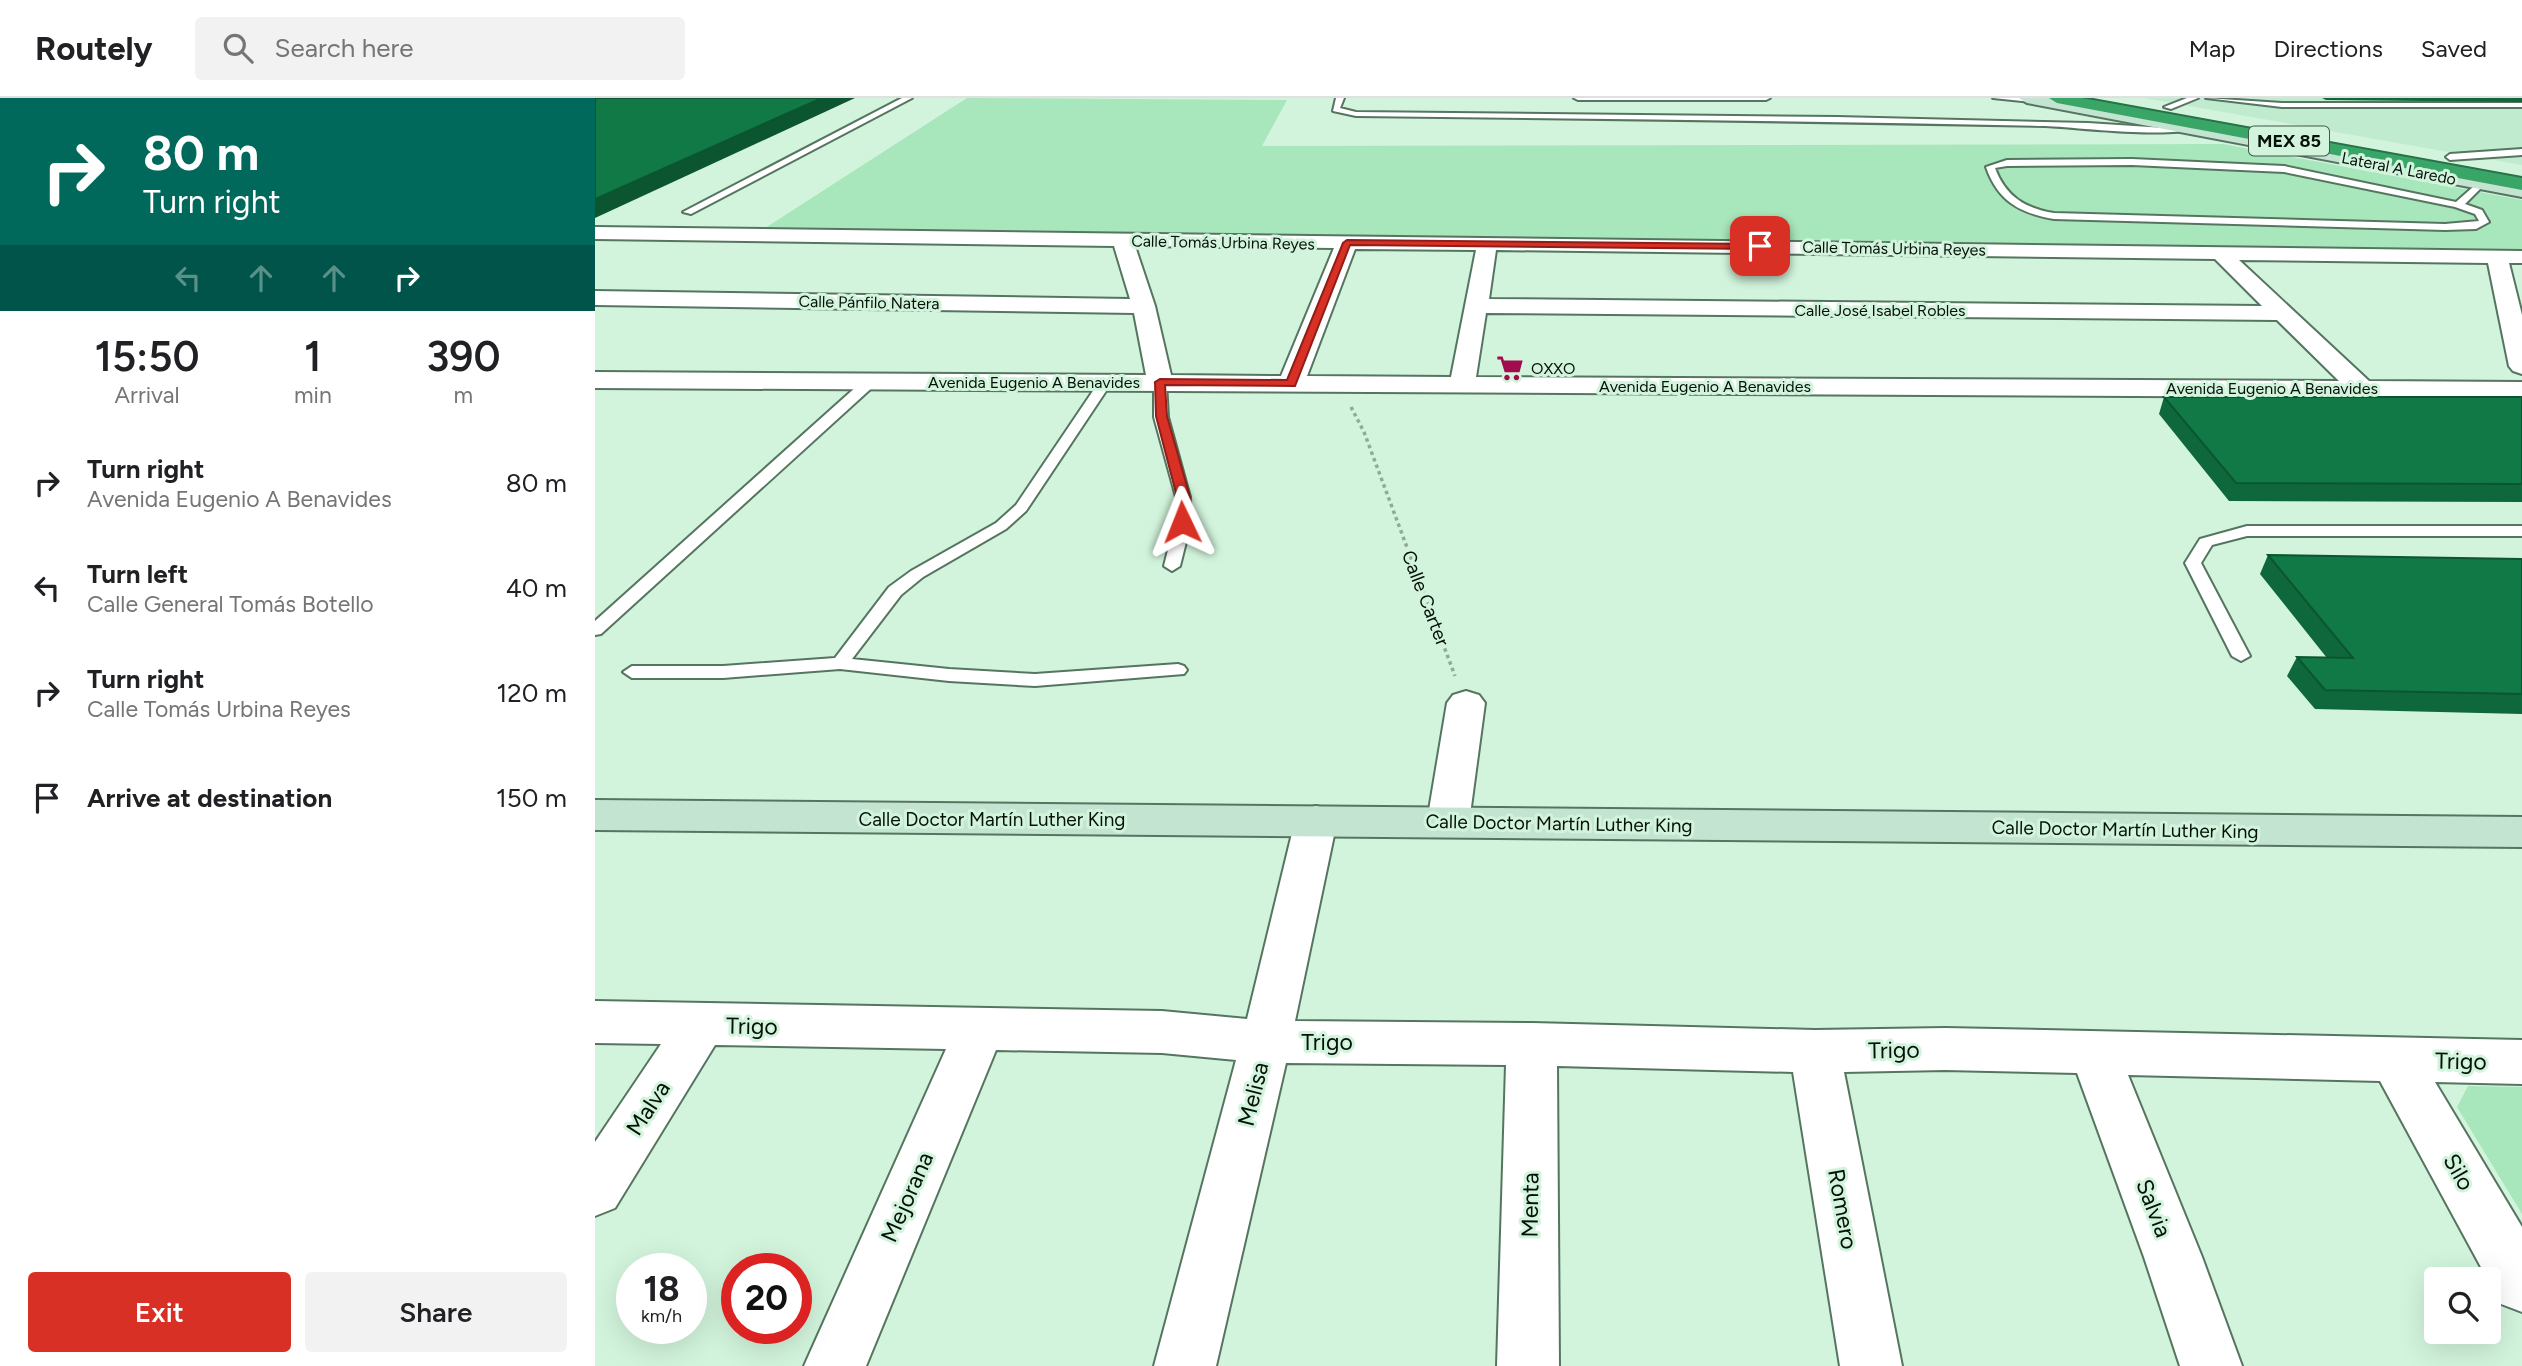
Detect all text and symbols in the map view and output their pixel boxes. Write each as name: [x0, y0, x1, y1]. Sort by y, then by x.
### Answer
search box: [195, 17, 685, 80]
text: Routely: [35, 29, 153, 68]
icon: search: [219, 29, 257, 67]
text: Search here: [275, 32, 414, 64]
text: Map: [2189, 34, 2235, 63]
text: Directions: [2273, 34, 2383, 63]
text: Saved: [2421, 34, 2487, 63]
text: 80 m: [143, 123, 259, 182]
icon: right: [28, 126, 119, 217]
road number: MEX 85: [2249, 126, 2329, 156]
street label: Lateral A Laredo: [2340, 148, 2458, 189]
text: Turn right: [143, 183, 281, 221]
pin: [1730, 216, 1790, 276]
icon: arrive: [1741, 227, 1779, 265]
street label: Calle Tomás Urbina Reyes: [1131, 231, 1315, 254]
street label: Calle Tomás Urbina Reyes: [1802, 237, 1986, 260]
icon: left: [169, 259, 207, 297]
icon: ahead: [242, 259, 280, 297]
icon: ahead: [315, 259, 353, 297]
icon: right: [388, 259, 426, 297]
street label: Calle Pánfilo Natera: [798, 292, 940, 313]
street label: Calle José Isabel Robles: [1794, 301, 1966, 320]
text: 15:50: [94, 331, 200, 382]
text: 1: [304, 331, 322, 382]
text: 390: [426, 331, 501, 382]
supermarket icon: OXXO: [1495, 353, 1525, 383]
place label: OXXO: [1531, 359, 1575, 378]
street label: Avenida Eugenio A Benavides: [928, 373, 1140, 392]
street label: Avenida Eugenio A Benavides: [1599, 377, 1811, 396]
street label: Avenida Eugenio A Benavides: [2166, 379, 2378, 398]
text: Arrival: [115, 381, 179, 409]
text: min: [294, 381, 332, 409]
text: m: [454, 381, 473, 409]
text: Turn right: [87, 453, 204, 485]
icon: right: [28, 464, 66, 502]
text: 80 m: [506, 467, 567, 499]
text: Avenida Eugenio A Benavides: [87, 485, 392, 513]
position arrow: [1145, 485, 1219, 559]
street label: Calle Carter: [1397, 547, 1454, 650]
text: Turn left: [87, 558, 188, 590]
icon: left: [28, 569, 66, 607]
text: 40 m: [506, 572, 567, 604]
text: Calle General Tomás Botello: [87, 590, 374, 618]
text: Turn right: [87, 663, 204, 695]
icon: right: [28, 674, 66, 712]
text: 120 m: [497, 677, 567, 709]
text: Calle Tomás Urbina Reyes: [87, 695, 351, 723]
icon: arrive: [28, 779, 66, 817]
text: Arrive at destination: [87, 782, 332, 814]
text: 150 m: [496, 782, 567, 814]
street label: Calle Doctor Martín Luther King: [858, 808, 1126, 831]
street label: Calle Doctor Martín Luther King: [1425, 810, 1693, 837]
street label: Calle Doctor Martín Luther King: [1991, 816, 2259, 843]
street label: Trigo: [726, 1012, 778, 1040]
street label: Trigo: [1301, 1028, 1353, 1056]
street label: Trigo: [1868, 1036, 1920, 1064]
street label: Trigo: [2435, 1047, 2487, 1075]
street label: Melisa: [1232, 1059, 1274, 1129]
street label: Malva: [620, 1075, 676, 1141]
street label: Mejorana: [875, 1148, 939, 1246]
street label: Silo: [2437, 1149, 2481, 1195]
street label: Romero: [1822, 1167, 1864, 1251]
street label: Menta: [1515, 1172, 1545, 1238]
street label: Salvia: [2130, 1175, 2178, 1241]
speed limit sign: 20: [721, 1253, 812, 1344]
map controls: [2424, 1267, 2501, 1344]
button: search: [2424, 1267, 2501, 1344]
text: 18: [643, 1268, 680, 1310]
button: Exit: [28, 1272, 291, 1352]
button: Share: [305, 1272, 567, 1352]
text: km/h: [641, 1305, 682, 1327]

